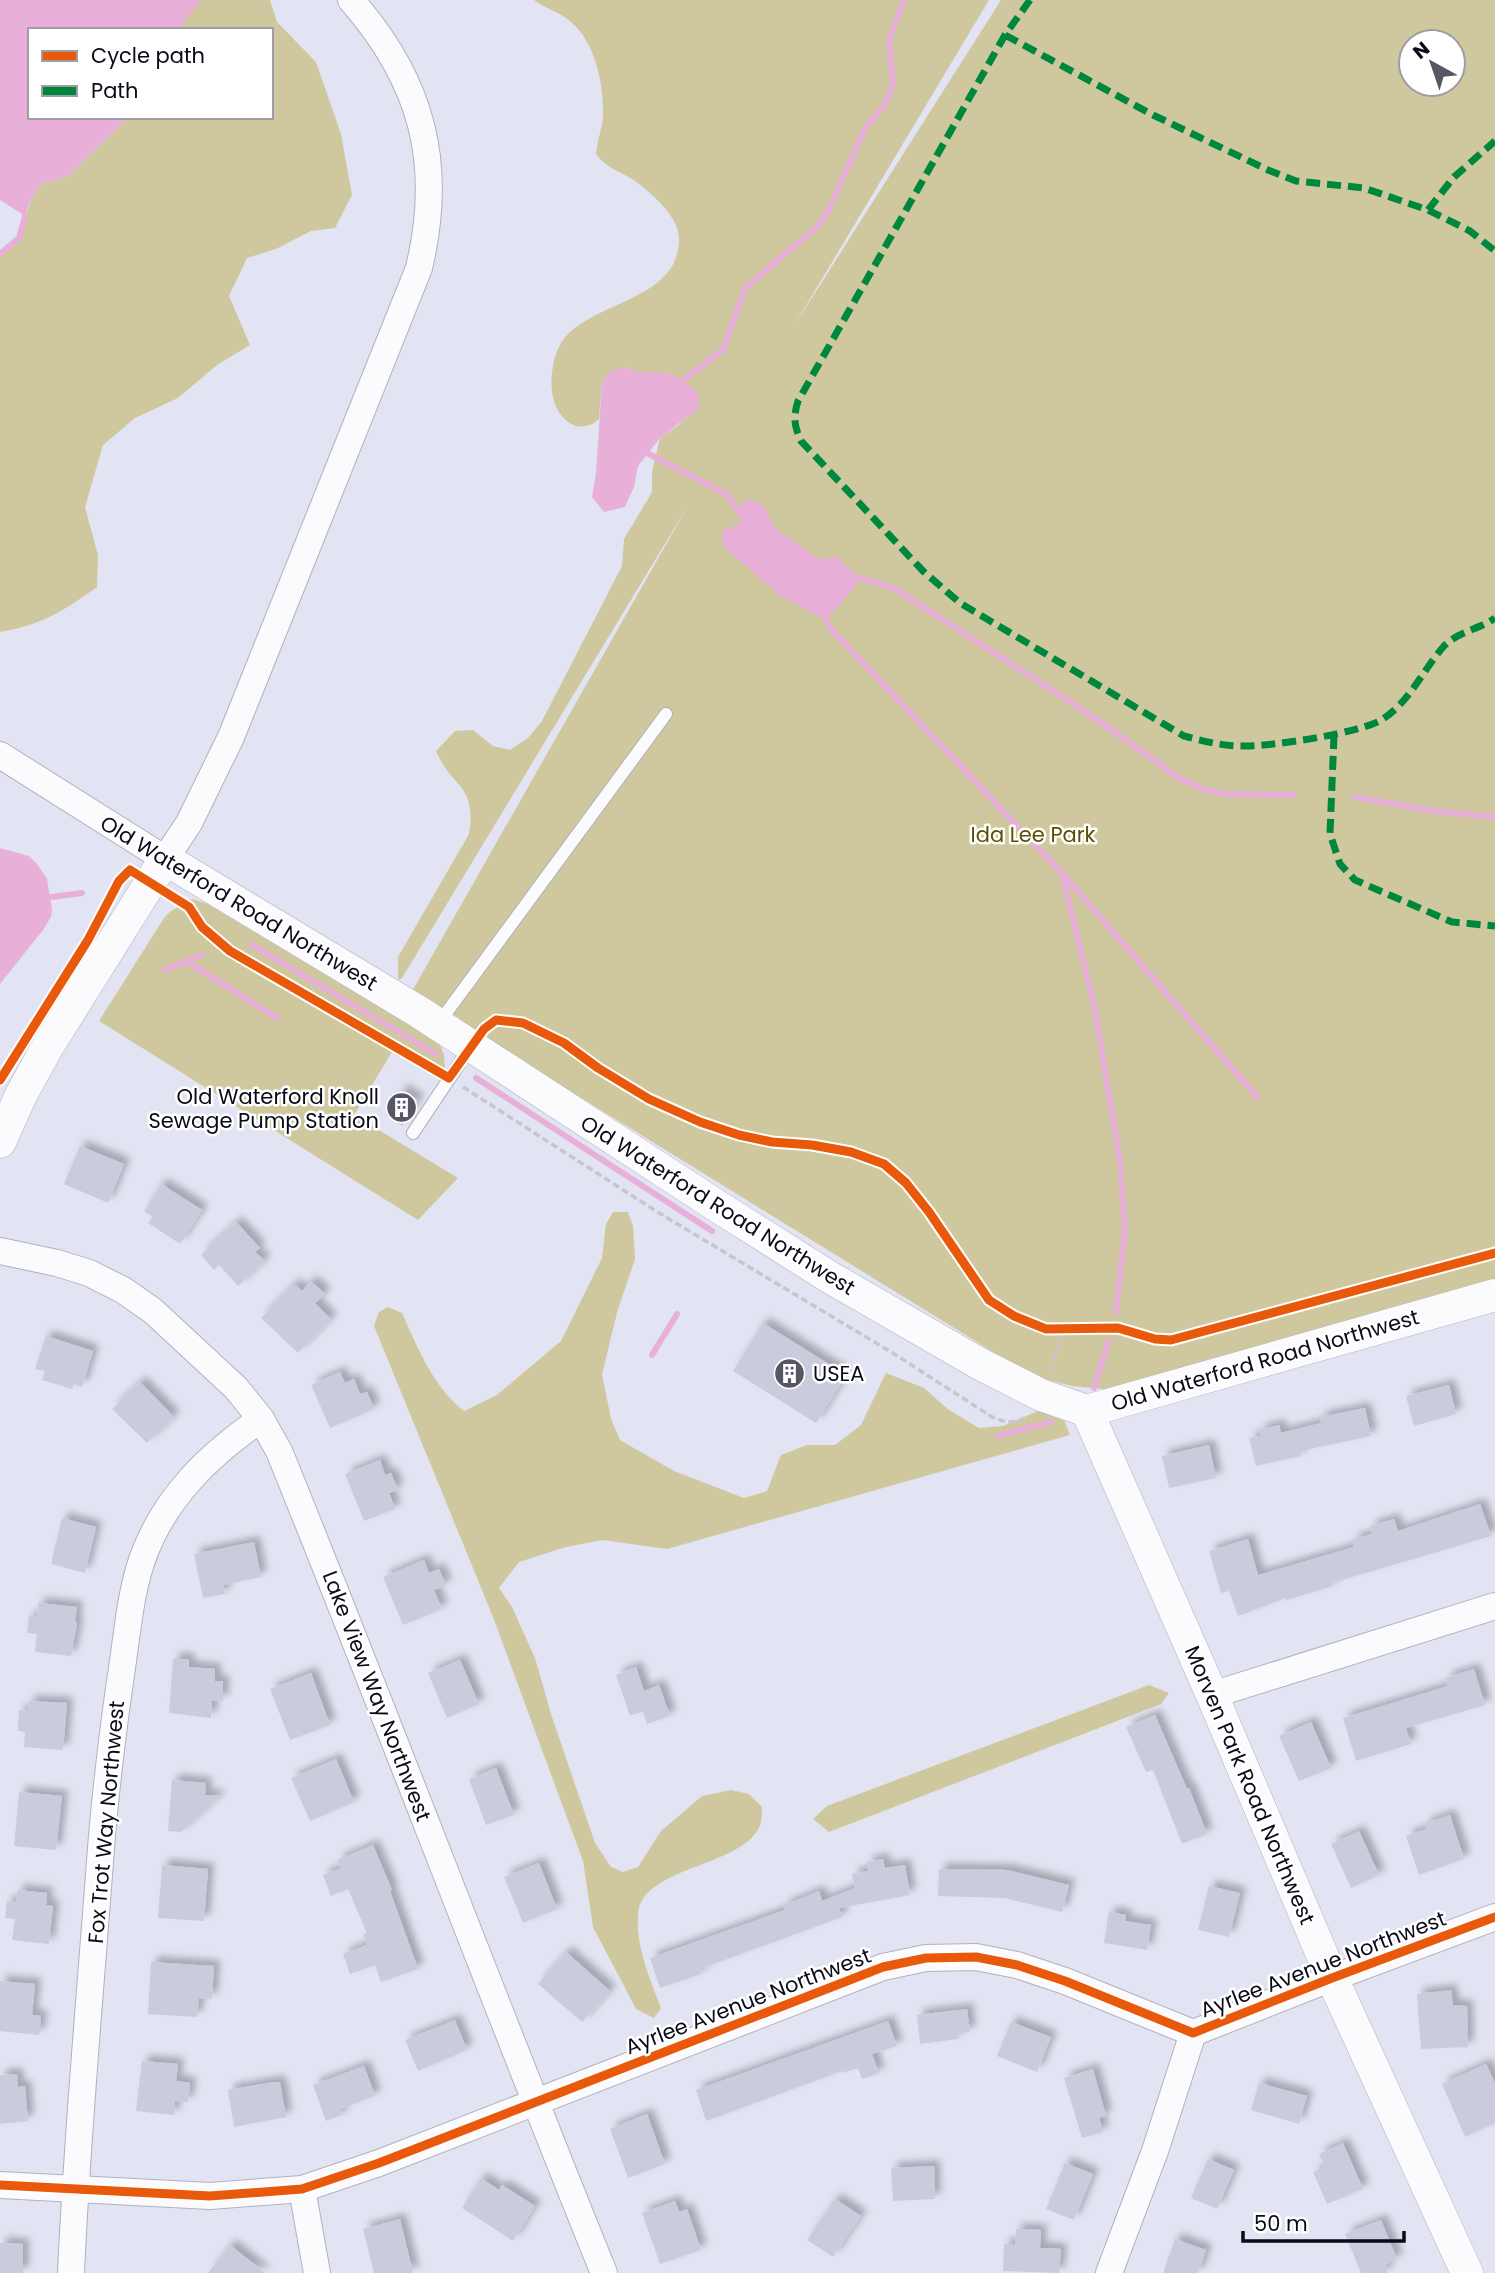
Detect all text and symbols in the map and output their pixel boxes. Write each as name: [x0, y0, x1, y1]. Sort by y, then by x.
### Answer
legend: [28, 28, 273, 119]
north arrow: [1397, 28, 1467, 98]
text: N: [1407, 35, 1436, 65]
text: Cycle path: [91, 41, 205, 70]
text: Path: [91, 76, 138, 105]
street label: Old Waterford Road Northwest: [95, 808, 383, 998]
park label: Ida Lee Park: [971, 820, 1096, 849]
place label: Old Waterford Knoll Sewage Pump Station: [149, 1082, 379, 1135]
building icon: Old Waterford Knoll Sewage Pump Station: [385, 1091, 419, 1125]
street label: Old Waterford Road Northwest: [575, 1108, 861, 1302]
street label: Old Waterford Road Northwest: [1108, 1302, 1422, 1418]
building icon: USEA: [773, 1356, 807, 1390]
place label: USEA: [813, 1359, 864, 1388]
street label: Lake View Way Northwest: [316, 1567, 438, 1825]
street label: Morven Park Road Northwest: [1178, 1641, 1322, 1929]
street label: Fox Trot Way Northwest: [81, 1699, 131, 1945]
street label: Ayrlee Avenue Northwest: [1196, 1904, 1450, 2024]
street label: Ayrlee Avenue Northwest: [621, 1941, 875, 2061]
scale bar: [1243, 2200, 1404, 2244]
text: 50 m: [1254, 2209, 1308, 2238]

